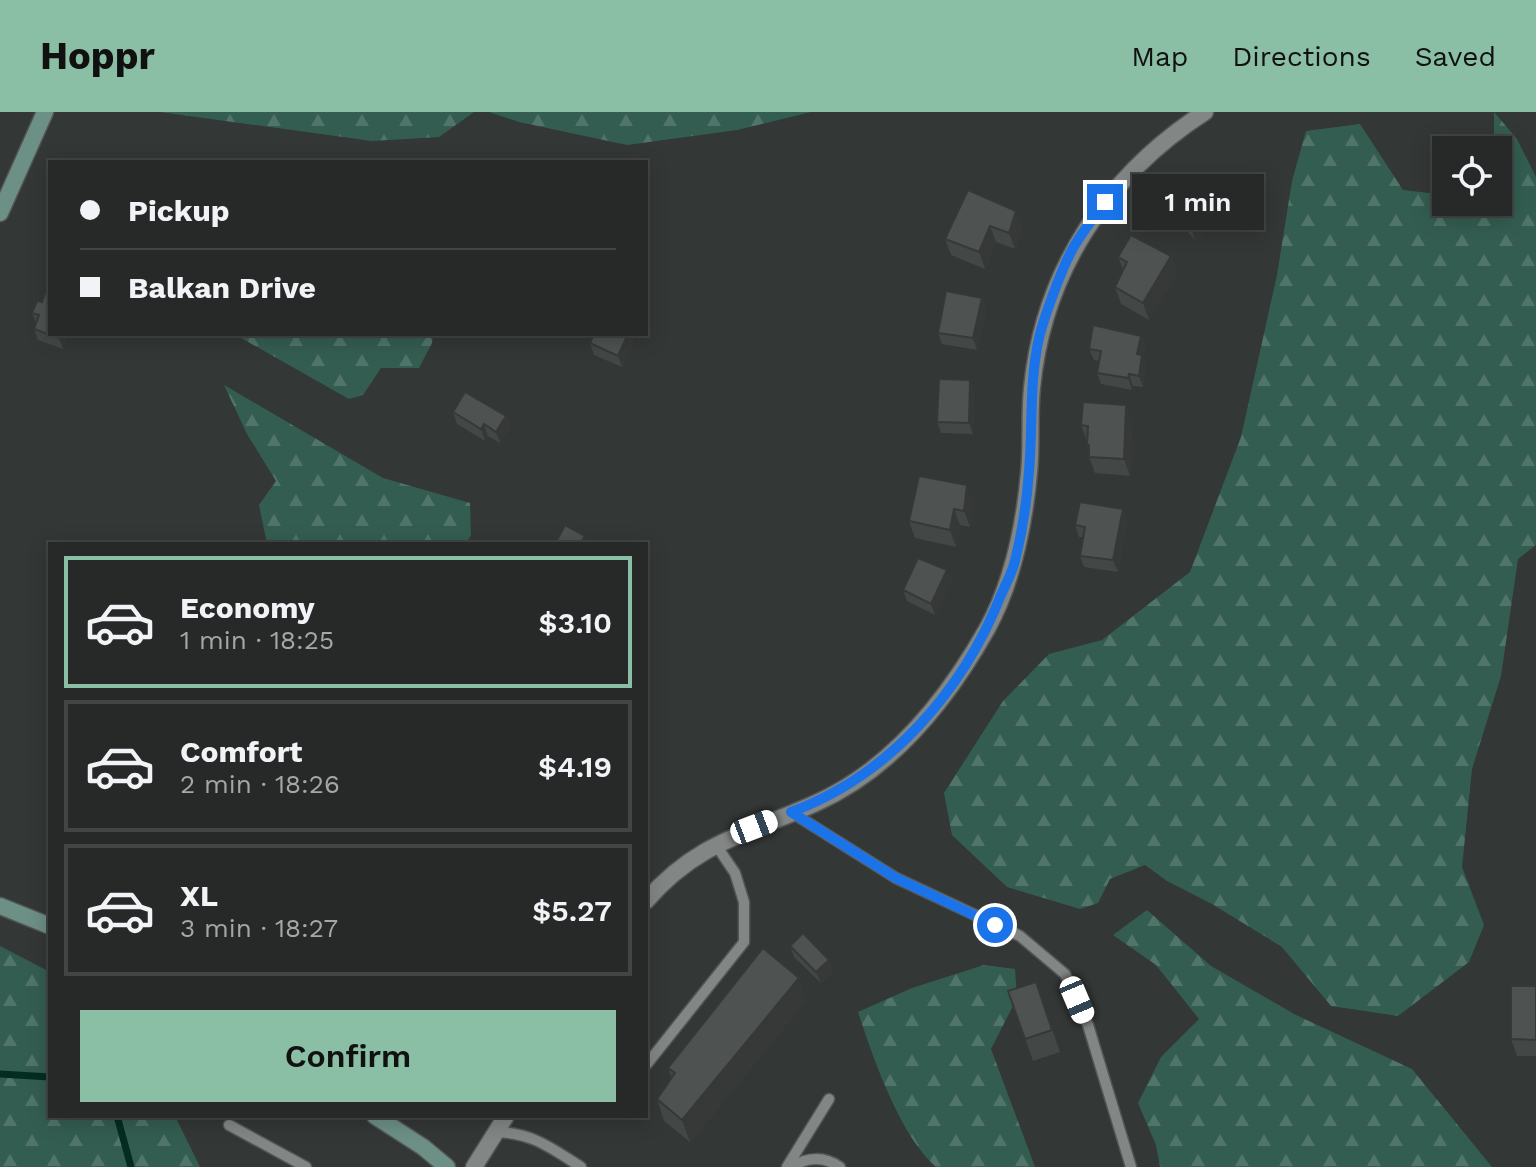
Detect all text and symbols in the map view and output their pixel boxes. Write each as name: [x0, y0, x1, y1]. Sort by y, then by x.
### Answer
text: Hoppr: [40, 34, 155, 78]
text: Map: [1131, 40, 1188, 73]
text: Directions: [1232, 40, 1371, 73]
text: Saved: [1415, 40, 1496, 73]
map controls: [1432, 136, 1512, 216]
button: locate: [1432, 136, 1512, 216]
callout: 1 min: [1133, 174, 1265, 230]
route end: [1087, 184, 1123, 220]
text: 1 min: [1165, 187, 1231, 217]
text: Pickup: [128, 193, 230, 228]
text: Balkan Drive: [128, 270, 316, 305]
icon: car: [84, 586, 156, 658]
text: Economy: [180, 590, 315, 625]
text: $3.10: [539, 605, 612, 640]
text: 1 min · 18:25: [180, 625, 334, 655]
icon: car: [84, 730, 156, 802]
text: Comfort: [180, 734, 302, 769]
text: $4.19: [538, 749, 612, 784]
text: 2 min · 18:26: [180, 769, 340, 799]
car: [727, 807, 781, 847]
icon: car: [84, 874, 156, 946]
text: XL: [180, 878, 218, 913]
text: $5.27: [532, 893, 612, 928]
route start: [977, 907, 1013, 943]
text: 3 min · 18:27: [180, 913, 338, 943]
car: [1057, 973, 1097, 1027]
button: Confirm: [80, 1010, 616, 1102]

